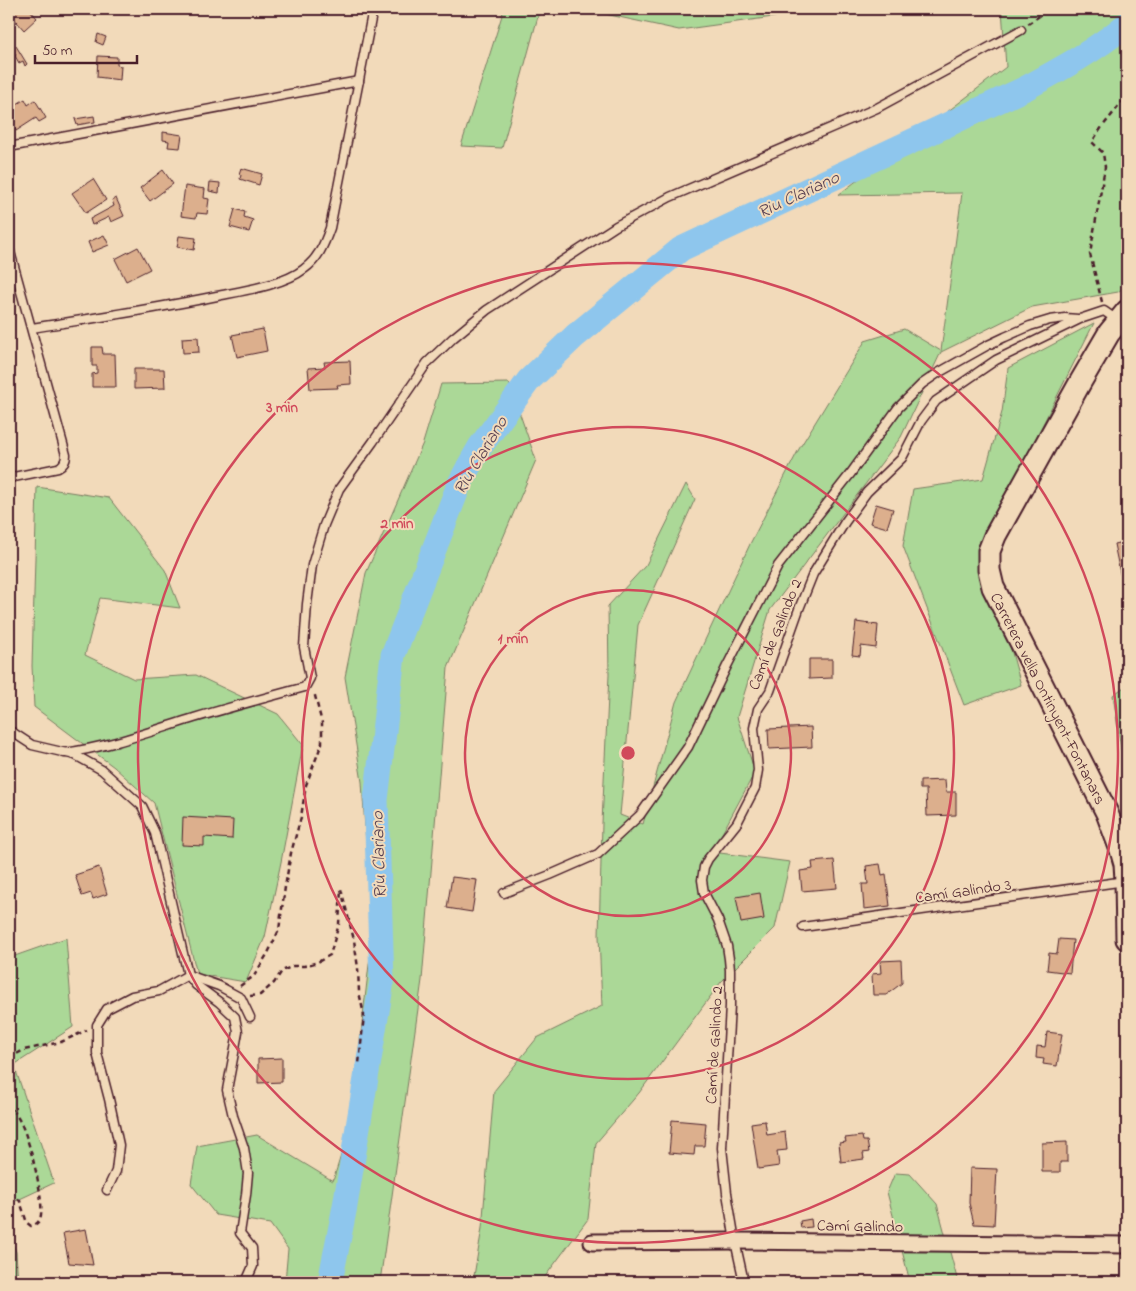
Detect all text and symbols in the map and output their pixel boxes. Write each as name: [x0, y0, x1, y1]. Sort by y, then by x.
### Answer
scale bar: [35, 32, 138, 64]
text: 50 m: [42, 40, 73, 62]
water label: Riu Clariano: [754, 165, 844, 226]
text: 3 min: [265, 397, 298, 419]
water label: Riu Clariano: [448, 411, 516, 500]
text: 2 min: [380, 513, 414, 535]
street label: Camí de Galindo 2: [743, 575, 809, 694]
street label: Carretera vella Ontinyent-Fontanars: [983, 589, 1111, 809]
text: 1 min: [498, 628, 529, 650]
centre of rings: [619, 744, 637, 762]
water label: Riu Clariano: [365, 810, 395, 899]
street label: Camí Galindo 3: [914, 873, 1013, 911]
street label: Camí de Galindo 2: [700, 985, 730, 1105]
street label: Camí Galindo: [817, 1214, 903, 1240]

